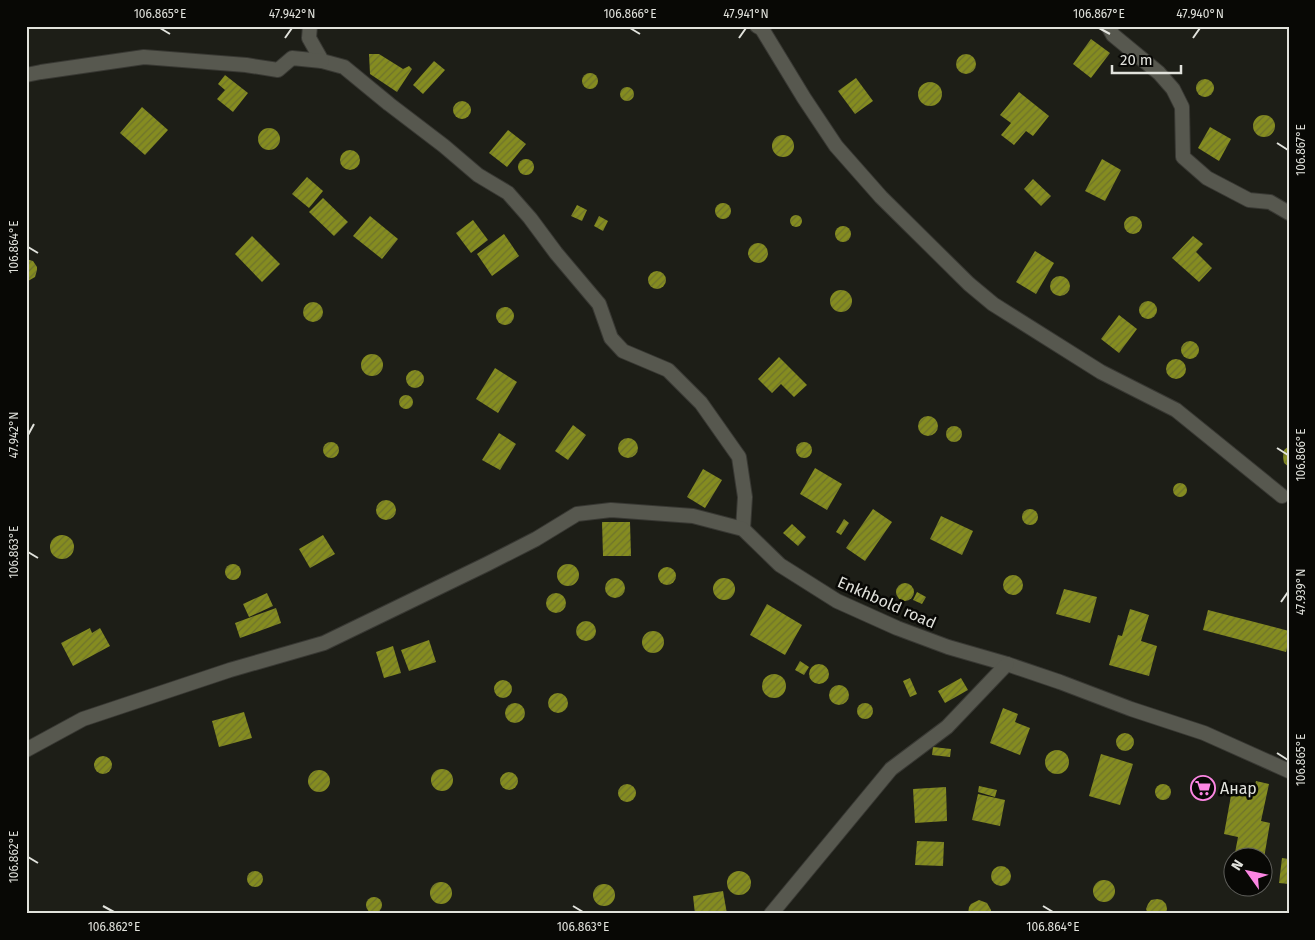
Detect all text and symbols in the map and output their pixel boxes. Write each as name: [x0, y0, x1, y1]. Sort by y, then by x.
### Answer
text: 106.865°E: [134, 7, 186, 21]
text: 47.942°N: [269, 7, 315, 21]
text: 106.866°E: [603, 7, 657, 21]
text: 47.941°N: [723, 7, 769, 21]
text: 106.867°E: [1073, 7, 1125, 21]
text: 47.940°N: [1176, 7, 1224, 21]
scale bar: [1112, 42, 1181, 74]
text: 20 m: [1120, 51, 1153, 69]
text: 106.867°E: [1294, 124, 1308, 176]
text: 106.864°E: [7, 220, 21, 274]
text: 47.942°N: [7, 412, 21, 458]
text: 106.866°E: [1294, 428, 1308, 482]
text: 106.863°E: [7, 526, 21, 578]
text: 47.939°N: [1294, 569, 1308, 615]
street label: Enkhbold road: [835, 572, 939, 633]
text: 106.865°E: [1294, 734, 1308, 786]
supermarket icon: Анар: [1190, 775, 1216, 801]
place label: Анар: [1220, 779, 1257, 798]
text: 106.862°E: [7, 831, 21, 883]
north arrow: [1222, 848, 1272, 898]
text: N: [1228, 857, 1247, 874]
text: 106.862°E: [88, 920, 140, 934]
text: 106.863°E: [557, 920, 609, 934]
text: 106.864°E: [1026, 920, 1080, 934]

